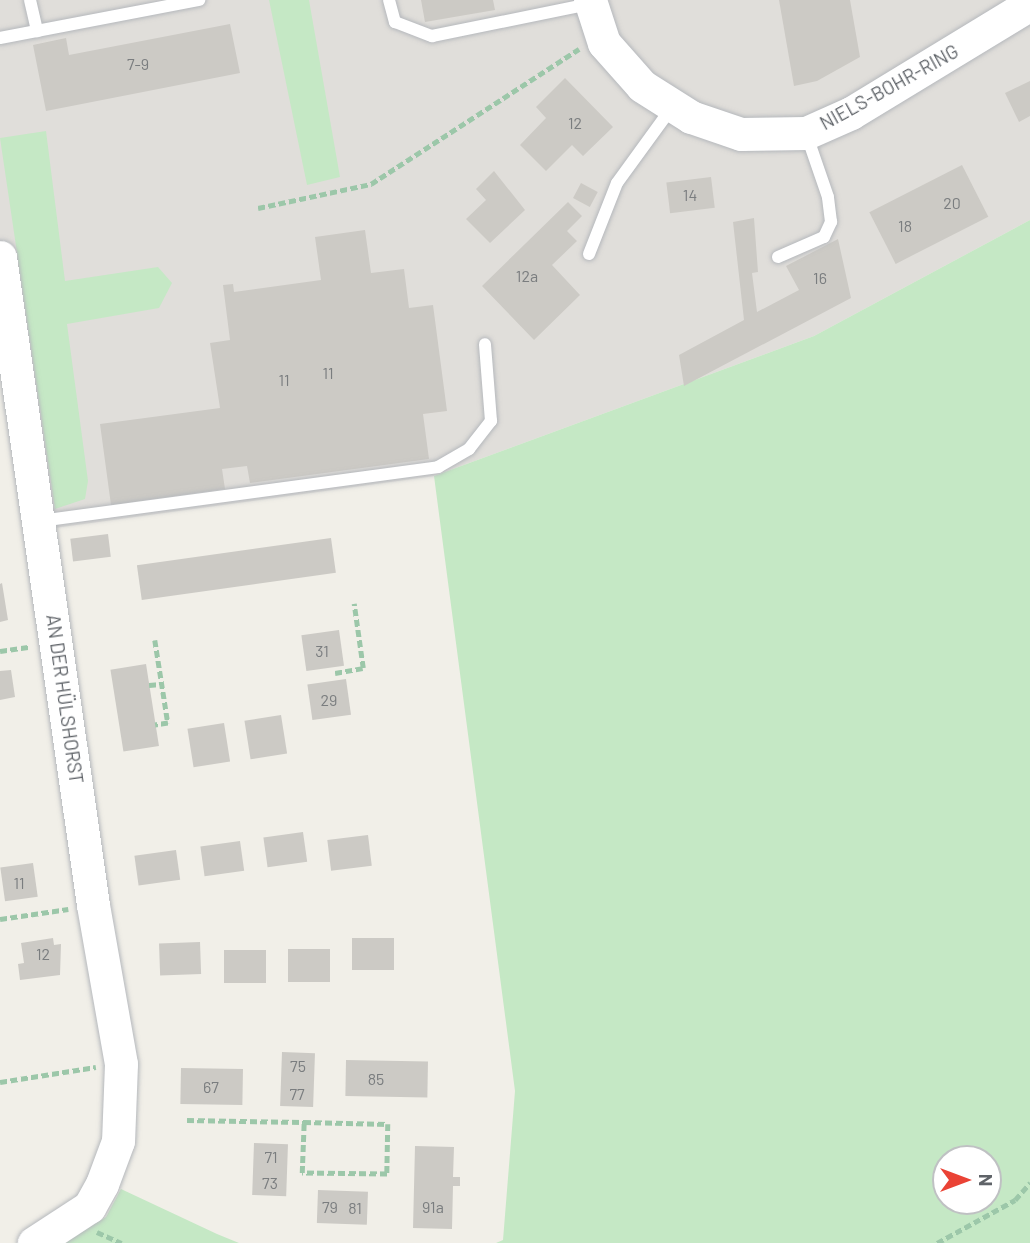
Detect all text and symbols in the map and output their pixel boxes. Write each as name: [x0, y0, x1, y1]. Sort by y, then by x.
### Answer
street label: NIELS-BOHR-RING: [816, 39, 962, 135]
house number: 7-9: [127, 54, 149, 74]
house number: 12: [568, 113, 582, 133]
house number: 14: [683, 185, 697, 205]
house number: 20: [943, 193, 961, 213]
house number: 18: [898, 216, 912, 236]
house number: 12a: [516, 266, 538, 286]
house number: 16: [813, 268, 827, 288]
house number: 11: [322, 363, 334, 383]
house number: 11: [278, 370, 290, 390]
street label: AN DER HÜLSHORST: [42, 613, 88, 785]
house number: 31: [315, 641, 329, 661]
house number: 29: [321, 690, 337, 710]
house number: 11: [13, 873, 25, 893]
house number: 12: [36, 944, 50, 964]
house number: 75: [290, 1056, 306, 1076]
house number: 85: [368, 1069, 384, 1089]
house number: 67: [203, 1077, 219, 1097]
house number: 77: [289, 1084, 305, 1104]
north arrow: [932, 1145, 1002, 1215]
house number: 71: [264, 1147, 278, 1167]
house number: 73: [262, 1173, 278, 1193]
text: N: [975, 1174, 998, 1186]
house number: 79: [322, 1197, 338, 1217]
house number: 91a: [422, 1197, 444, 1217]
house number: 81: [348, 1198, 362, 1218]

